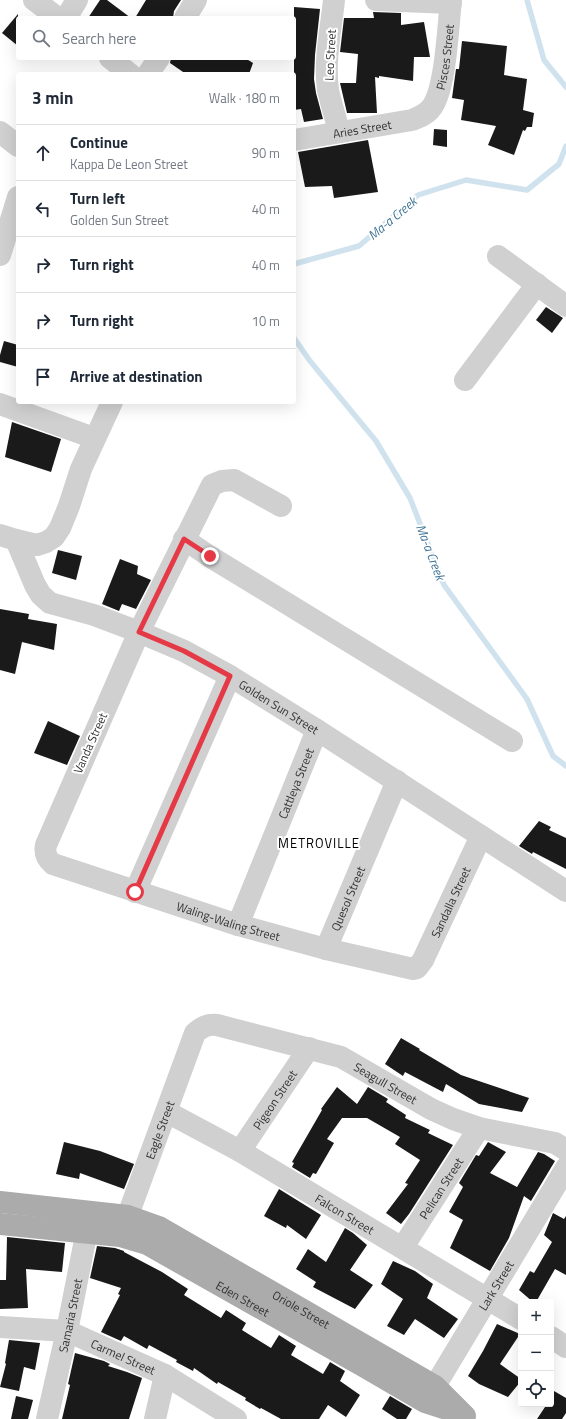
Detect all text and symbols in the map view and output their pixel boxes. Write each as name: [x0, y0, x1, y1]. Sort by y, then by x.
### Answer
search box: [16, 16, 296, 60]
street label: Pisces Street: [430, 23, 458, 92]
icon: search: [30, 27, 52, 49]
text: Search here: [62, 27, 136, 50]
street label: Leo Street: [319, 28, 341, 81]
text: 3 min: [32, 85, 73, 111]
text: Walk · 180 m: [209, 88, 280, 108]
street label: Aries Street: [331, 114, 394, 143]
text: Continue: [70, 131, 128, 154]
icon: ahead: [32, 142, 54, 164]
text: 90 m: [252, 143, 280, 163]
text: Kappa De Leon Street: [70, 154, 188, 174]
text: Turn left: [70, 187, 125, 210]
water label: Ma-a Creek: [363, 190, 423, 244]
icon: left: [32, 198, 54, 220]
text: 40 m: [252, 199, 280, 219]
text: Golden Sun Street: [70, 210, 168, 230]
text: Turn right: [70, 253, 134, 276]
icon: right: [32, 254, 54, 276]
text: 40 m: [252, 255, 280, 275]
text: Turn right: [70, 309, 134, 332]
icon: right: [32, 310, 54, 332]
text: 10 m: [252, 311, 280, 331]
text: Arrive at destination: [70, 365, 203, 388]
icon: arrive: [32, 366, 54, 388]
water label: Ma-a Creek: [411, 521, 452, 585]
route end: [201, 547, 219, 565]
street label: Golden Sun Street: [235, 674, 323, 739]
street label: Vanda Street: [68, 709, 112, 777]
street label: Cattleya Street: [273, 744, 319, 822]
district label: METROVILLE: [278, 833, 360, 853]
street label: Quesol Street: [325, 862, 370, 934]
street label: Sandalla Street: [425, 863, 475, 941]
route start: [126, 883, 144, 901]
street label: Waling-Waling Street: [174, 896, 283, 946]
street label: Seagull Street: [350, 1057, 421, 1109]
street label: Pigeon Street: [248, 1065, 302, 1133]
street label: Eagle Street: [140, 1097, 179, 1162]
street label: Pelican Street: [414, 1153, 468, 1223]
street label: Falcon Street: [312, 1189, 379, 1239]
street label: Lark Street: [473, 1256, 518, 1314]
street label: Eden Street: [213, 1275, 274, 1321]
street label: Samaria Street: [53, 1276, 87, 1354]
street label: Oriole Street: [269, 1285, 334, 1334]
map controls: [518, 1299, 554, 1407]
button: +: [518, 1299, 554, 1335]
street label: Carmel Street: [88, 1334, 160, 1380]
button: −: [518, 1335, 554, 1371]
button: locate: [518, 1371, 554, 1407]

